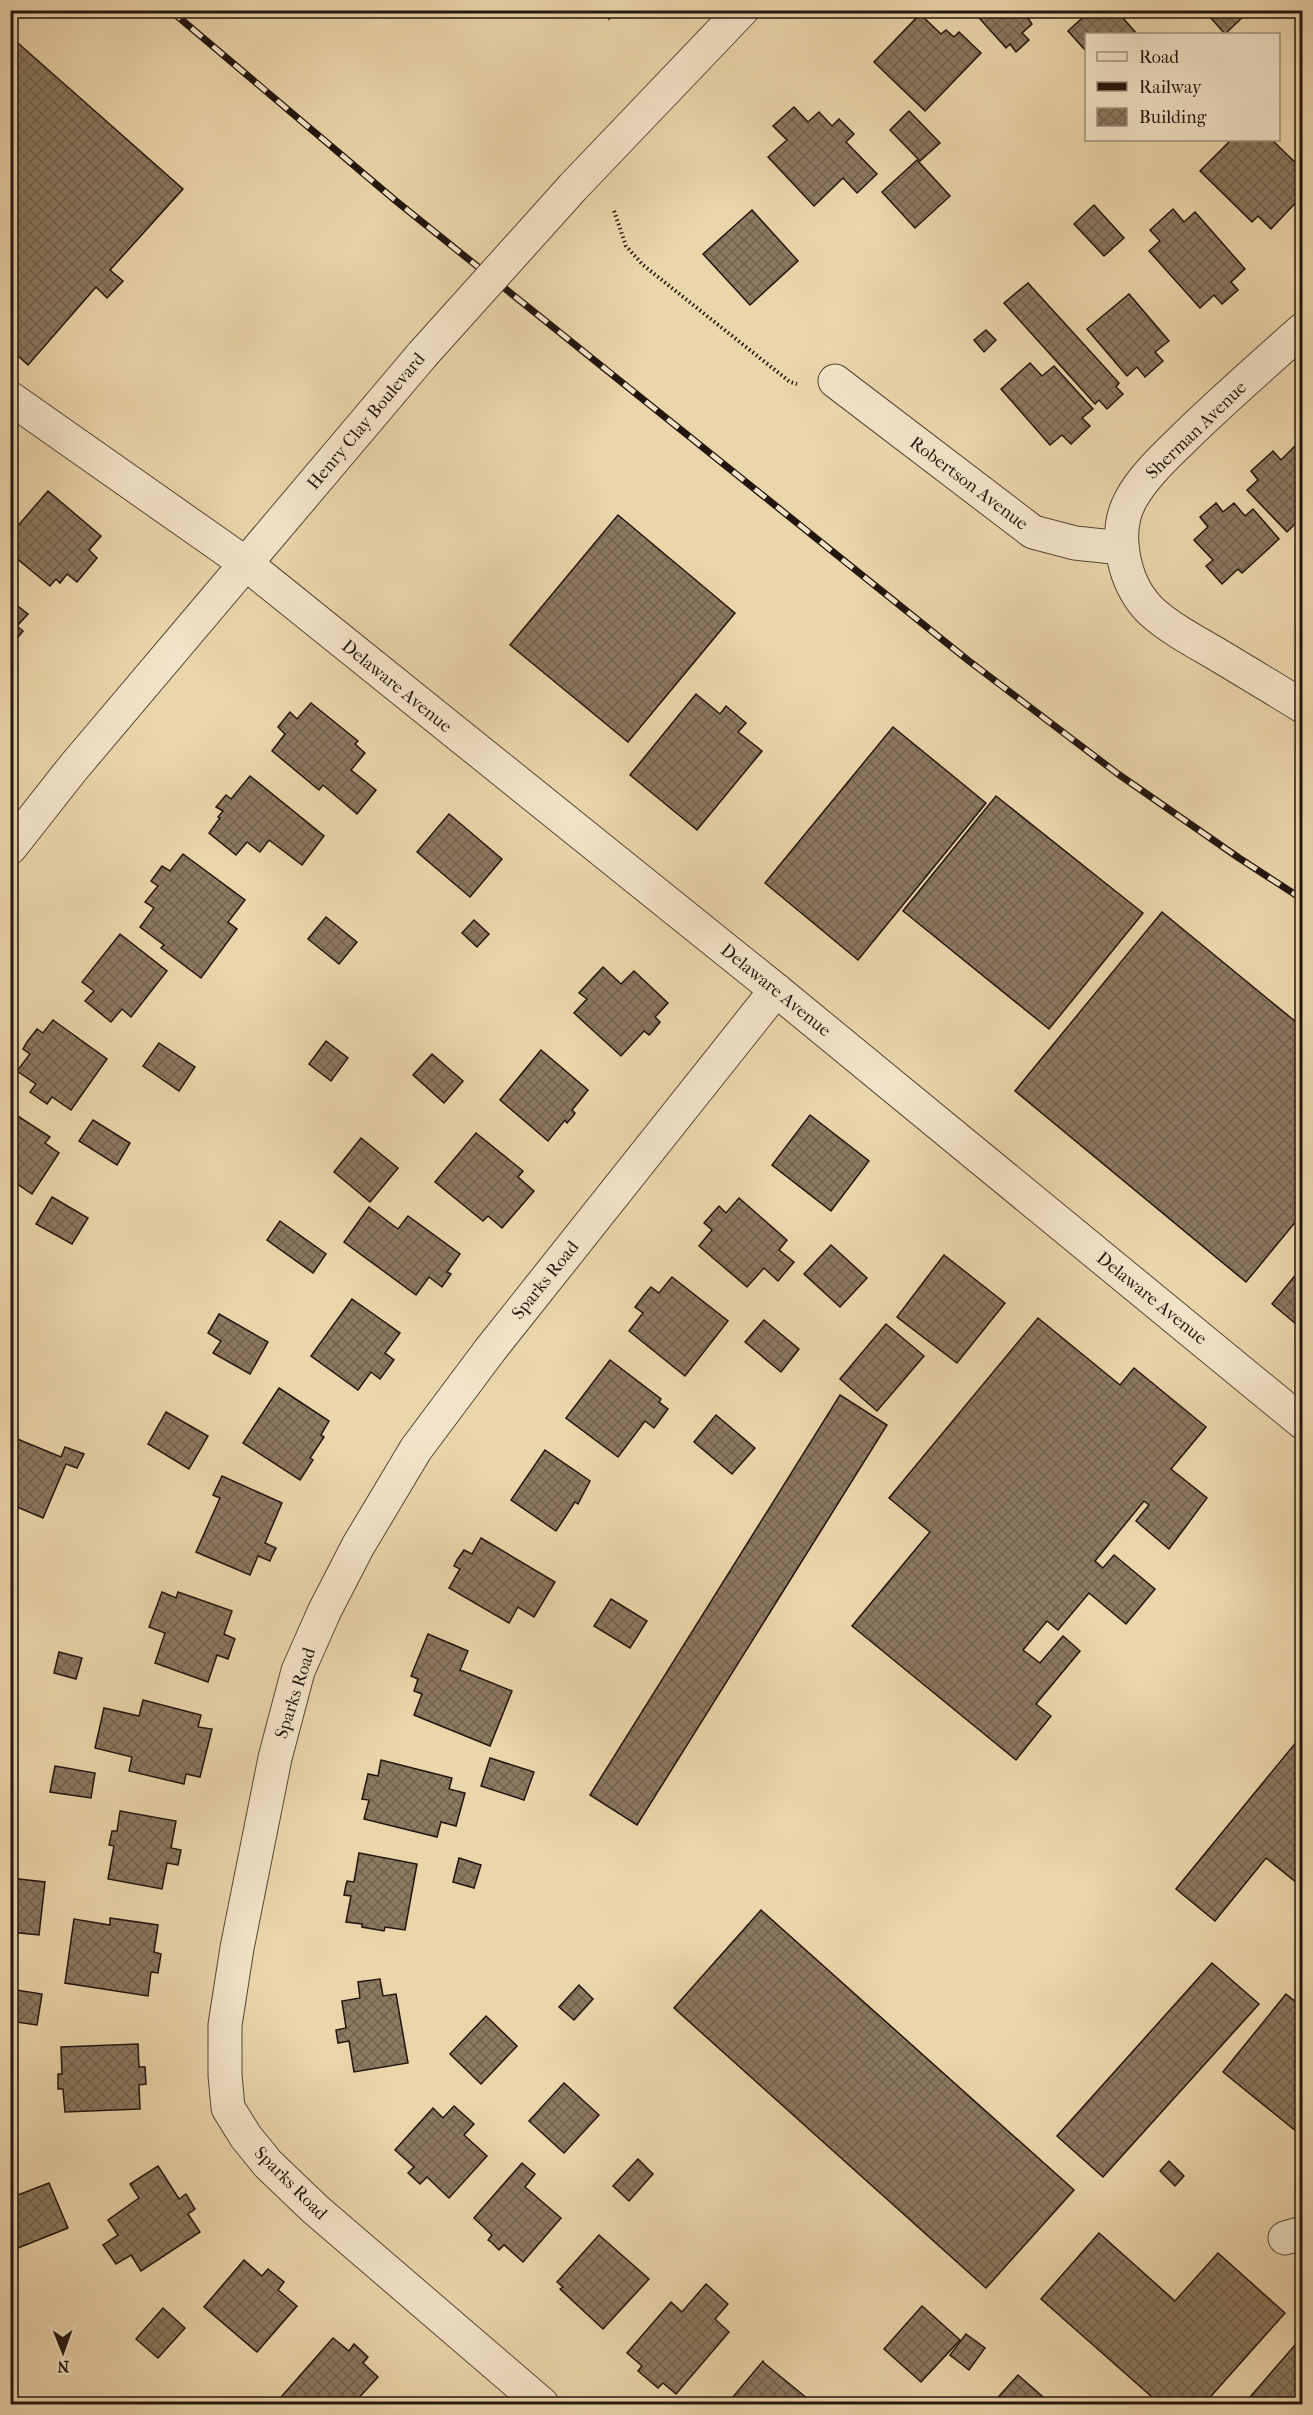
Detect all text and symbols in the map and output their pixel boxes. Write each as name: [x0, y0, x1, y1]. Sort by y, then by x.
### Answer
legend: [1085, 33, 1280, 141]
text: Road: [1139, 47, 1179, 68]
text: Railway: [1139, 77, 1203, 98]
text: Building: [1139, 107, 1207, 128]
street label: Henry Clay Boulevard: [303, 349, 430, 494]
street label: Sherman Avenue: [1142, 377, 1251, 484]
street label: Robertson Avenue: [905, 432, 1032, 535]
street label: Delaware Avenue: [337, 636, 456, 737]
street label: Delaware Avenue: [716, 940, 835, 1041]
street label: Sparks Road: [507, 1237, 583, 1324]
street label: Delaware Avenue: [1092, 1248, 1211, 1349]
street label: Sparks Road: [271, 1645, 320, 1741]
street label: Sparks Road: [250, 2142, 332, 2224]
north arrow: [33, 2322, 93, 2382]
text: N: [56, 2357, 69, 2376]

